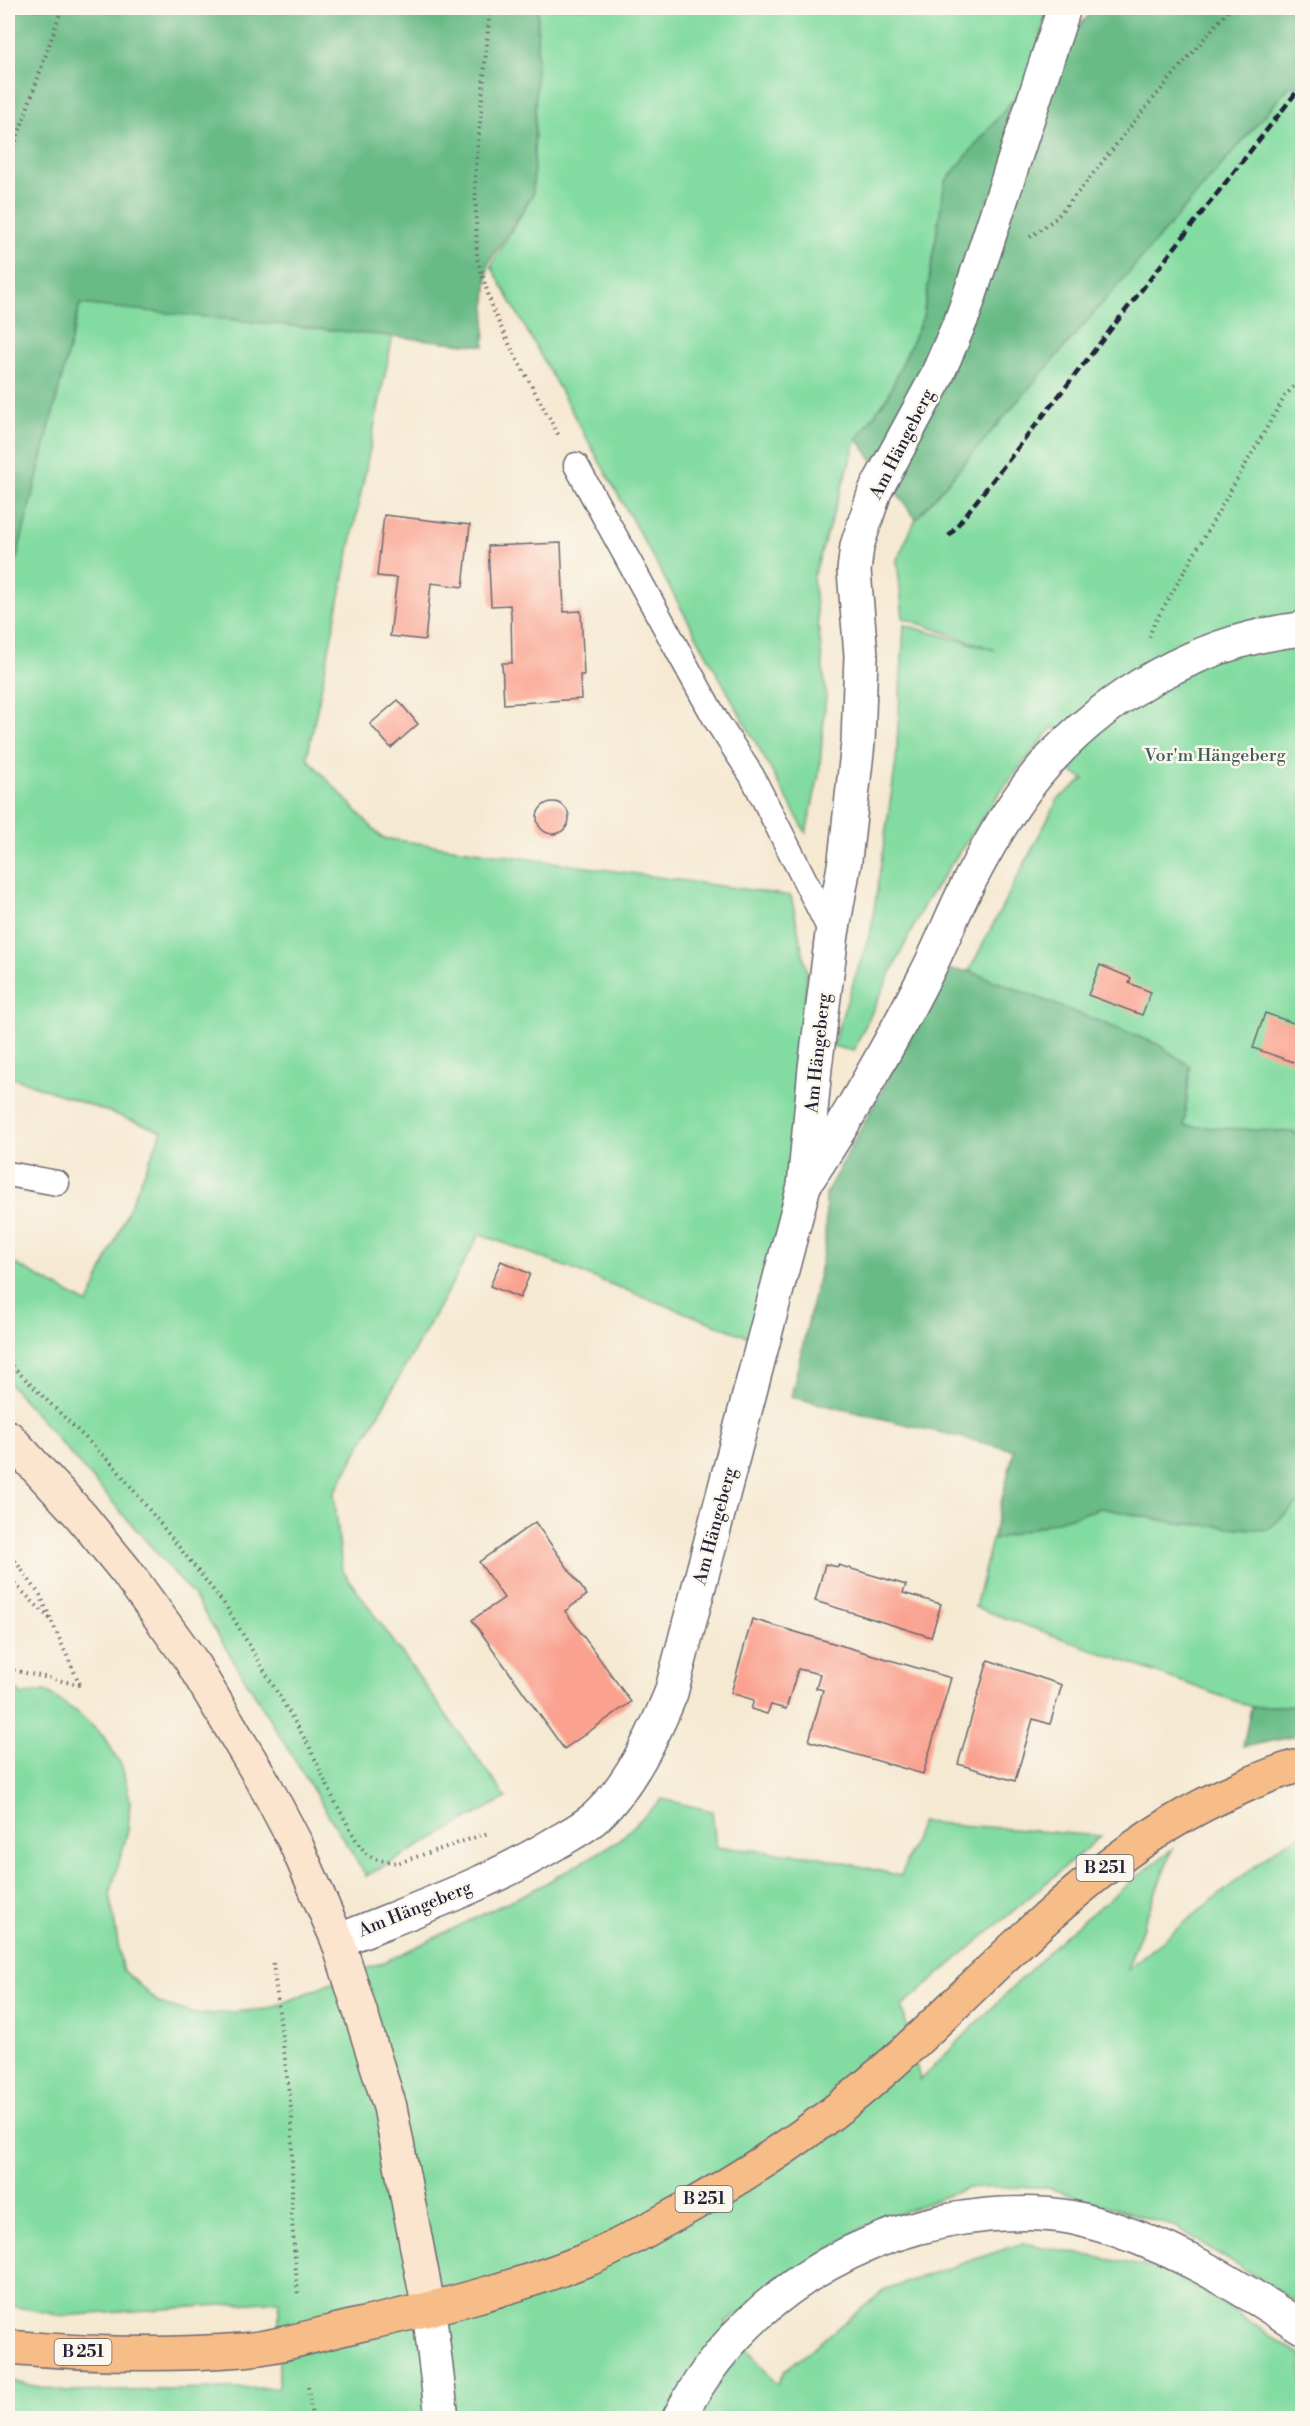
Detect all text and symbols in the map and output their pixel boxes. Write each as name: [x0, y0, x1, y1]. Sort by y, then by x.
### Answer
street label: Am Hängeberg: [864, 384, 940, 504]
park label: Vor'm Hängeberg: [1143, 744, 1286, 767]
street label: Am Hängeberg: [800, 991, 836, 1115]
street label: Am Hängeberg: [688, 1464, 742, 1588]
road number: B 251: [1076, 1855, 1134, 1881]
street label: Am Hängeberg: [354, 1876, 476, 1943]
road number: B 251: [676, 2186, 732, 2212]
road number: B 251: [54, 2339, 112, 2365]

